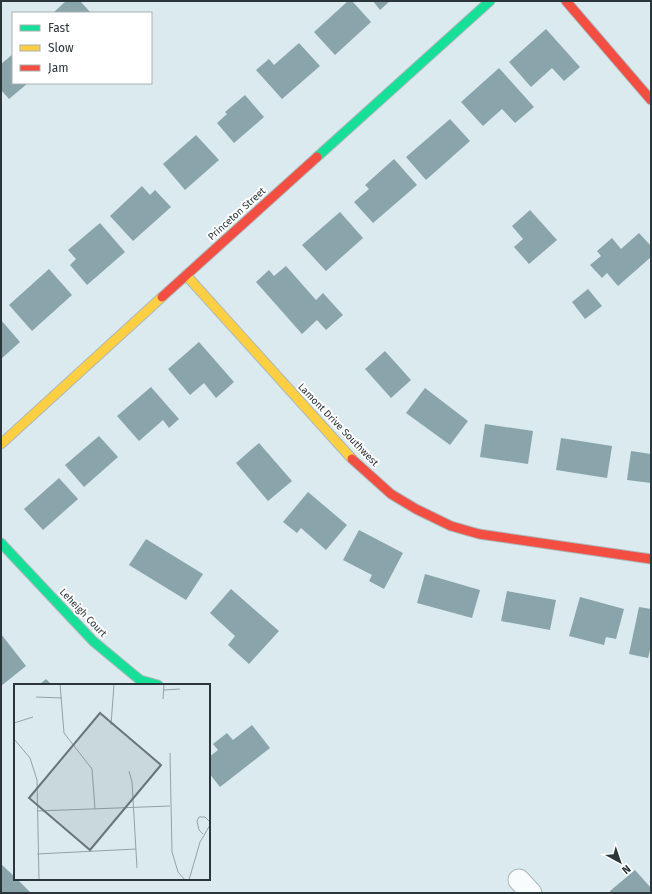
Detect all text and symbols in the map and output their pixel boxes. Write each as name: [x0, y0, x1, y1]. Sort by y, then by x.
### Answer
legend: [12, 12, 152, 84]
text: Fast: [48, 21, 70, 35]
text: Slow: [48, 41, 74, 55]
text: Jam: [48, 61, 68, 75]
street label: Princeton Street: [206, 185, 268, 243]
street label: Lamont Drive Southwest: [295, 381, 381, 469]
street label: Leheigh Court: [57, 586, 109, 640]
inset map: [14, 684, 210, 880]
north arrow: [600, 842, 640, 882]
text: N: [619, 862, 633, 877]

